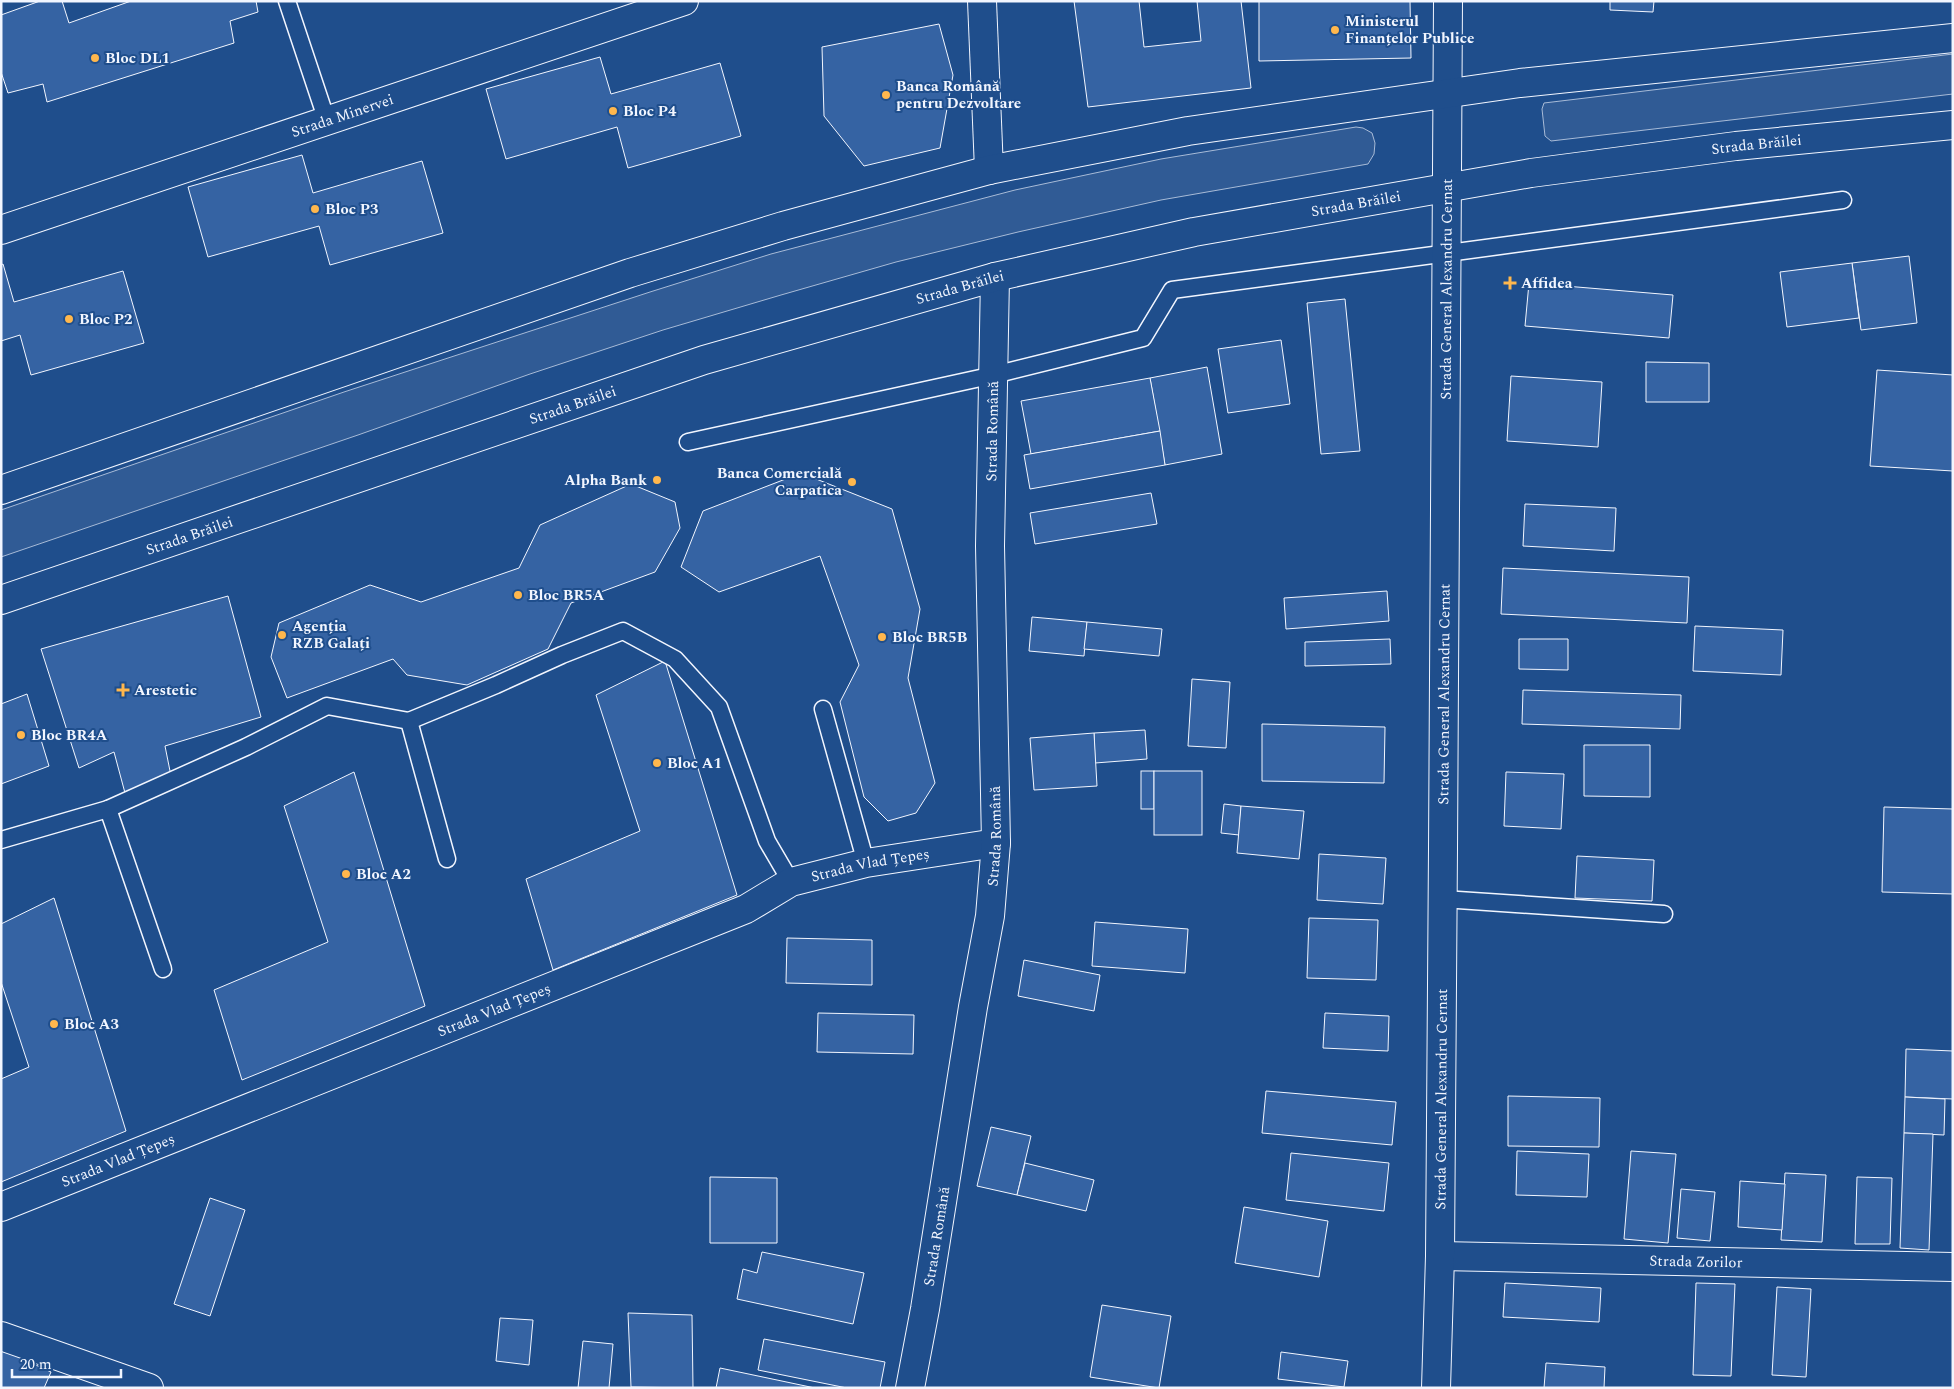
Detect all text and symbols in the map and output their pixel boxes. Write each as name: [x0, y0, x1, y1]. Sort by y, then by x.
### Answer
place label: Ministerul Finanțelor Publice: [1345, 10, 1474, 50]
marker: Ministerul Finanțelor Publice: [1329, 24, 1341, 36]
place label: Bloc DL1: [105, 47, 170, 70]
marker: Bloc DL1: [89, 52, 101, 64]
place label: Banca Română pentru Dezvoltare: [896, 75, 1021, 115]
street label: Strada Minervei: [288, 88, 397, 144]
marker: Banca Română pentru Dezvoltare: [880, 89, 892, 101]
place label: Bloc P4: [623, 100, 677, 123]
marker: Bloc P4: [607, 105, 619, 117]
street label: Strada Brăilei: [1710, 129, 1803, 161]
street label: Strada General Alexandru Cernat: [1435, 178, 1459, 400]
street label: Strada Brăilei: [1309, 185, 1403, 223]
place label: Bloc P3: [325, 198, 379, 221]
marker: Bloc P3: [309, 203, 321, 215]
street label: Strada Brăilei: [913, 264, 1006, 311]
place label: Affidea: [1521, 272, 1573, 295]
marker: Affidea: [1503, 276, 1517, 290]
place label: Bloc P2: [79, 308, 133, 331]
marker: Bloc P2: [63, 313, 75, 325]
street label: Strada Brăilei: [526, 380, 620, 431]
street label: Strada Română: [980, 380, 1005, 482]
place label: Banca Comercială Carpatica: [717, 462, 842, 502]
place label: Alpha Bank: [564, 469, 647, 492]
marker: Alpha Bank: [651, 474, 663, 486]
marker: Banca Comercială Carpatica: [846, 476, 858, 488]
street label: Strada Brăilei: [143, 511, 236, 562]
street label: Strada General Alexandru Cernat: [1432, 583, 1457, 805]
place label: Bloc BR5A: [528, 584, 605, 607]
marker: Bloc BR5A: [512, 589, 524, 601]
place label: Agenția RZB Galați: [292, 615, 370, 655]
place label: Bloc BR5B: [892, 626, 968, 649]
marker: Agenția RZB Galați: [276, 629, 288, 641]
marker: Bloc BR5B: [876, 631, 888, 643]
place label: Arestetic: [134, 679, 197, 702]
marker: Arestetic: [116, 683, 130, 697]
place label: Bloc BR4A: [31, 724, 108, 747]
marker: Bloc BR4A: [15, 729, 27, 741]
place label: Bloc A1: [667, 752, 722, 775]
marker: Bloc A1: [651, 757, 663, 769]
street label: Strada Română: [981, 785, 1008, 887]
street label: Strada Vlad Țepeș: [809, 842, 931, 889]
place label: Bloc A2: [356, 863, 411, 886]
marker: Bloc A2: [340, 868, 352, 880]
street label: Strada Vlad Țepeș: [434, 977, 554, 1043]
street label: Strada General Alexandru Cernat: [1429, 988, 1454, 1210]
place label: Bloc A3: [64, 1013, 119, 1036]
marker: Bloc A3: [48, 1018, 60, 1030]
street label: Strada Vlad Țepeș: [58, 1128, 178, 1194]
street label: Strada Română: [918, 1184, 956, 1288]
street label: Strada Zorilor: [1649, 1249, 1743, 1274]
scale bar: [12, 1346, 121, 1378]
text: 20 m: [20, 1353, 52, 1376]

